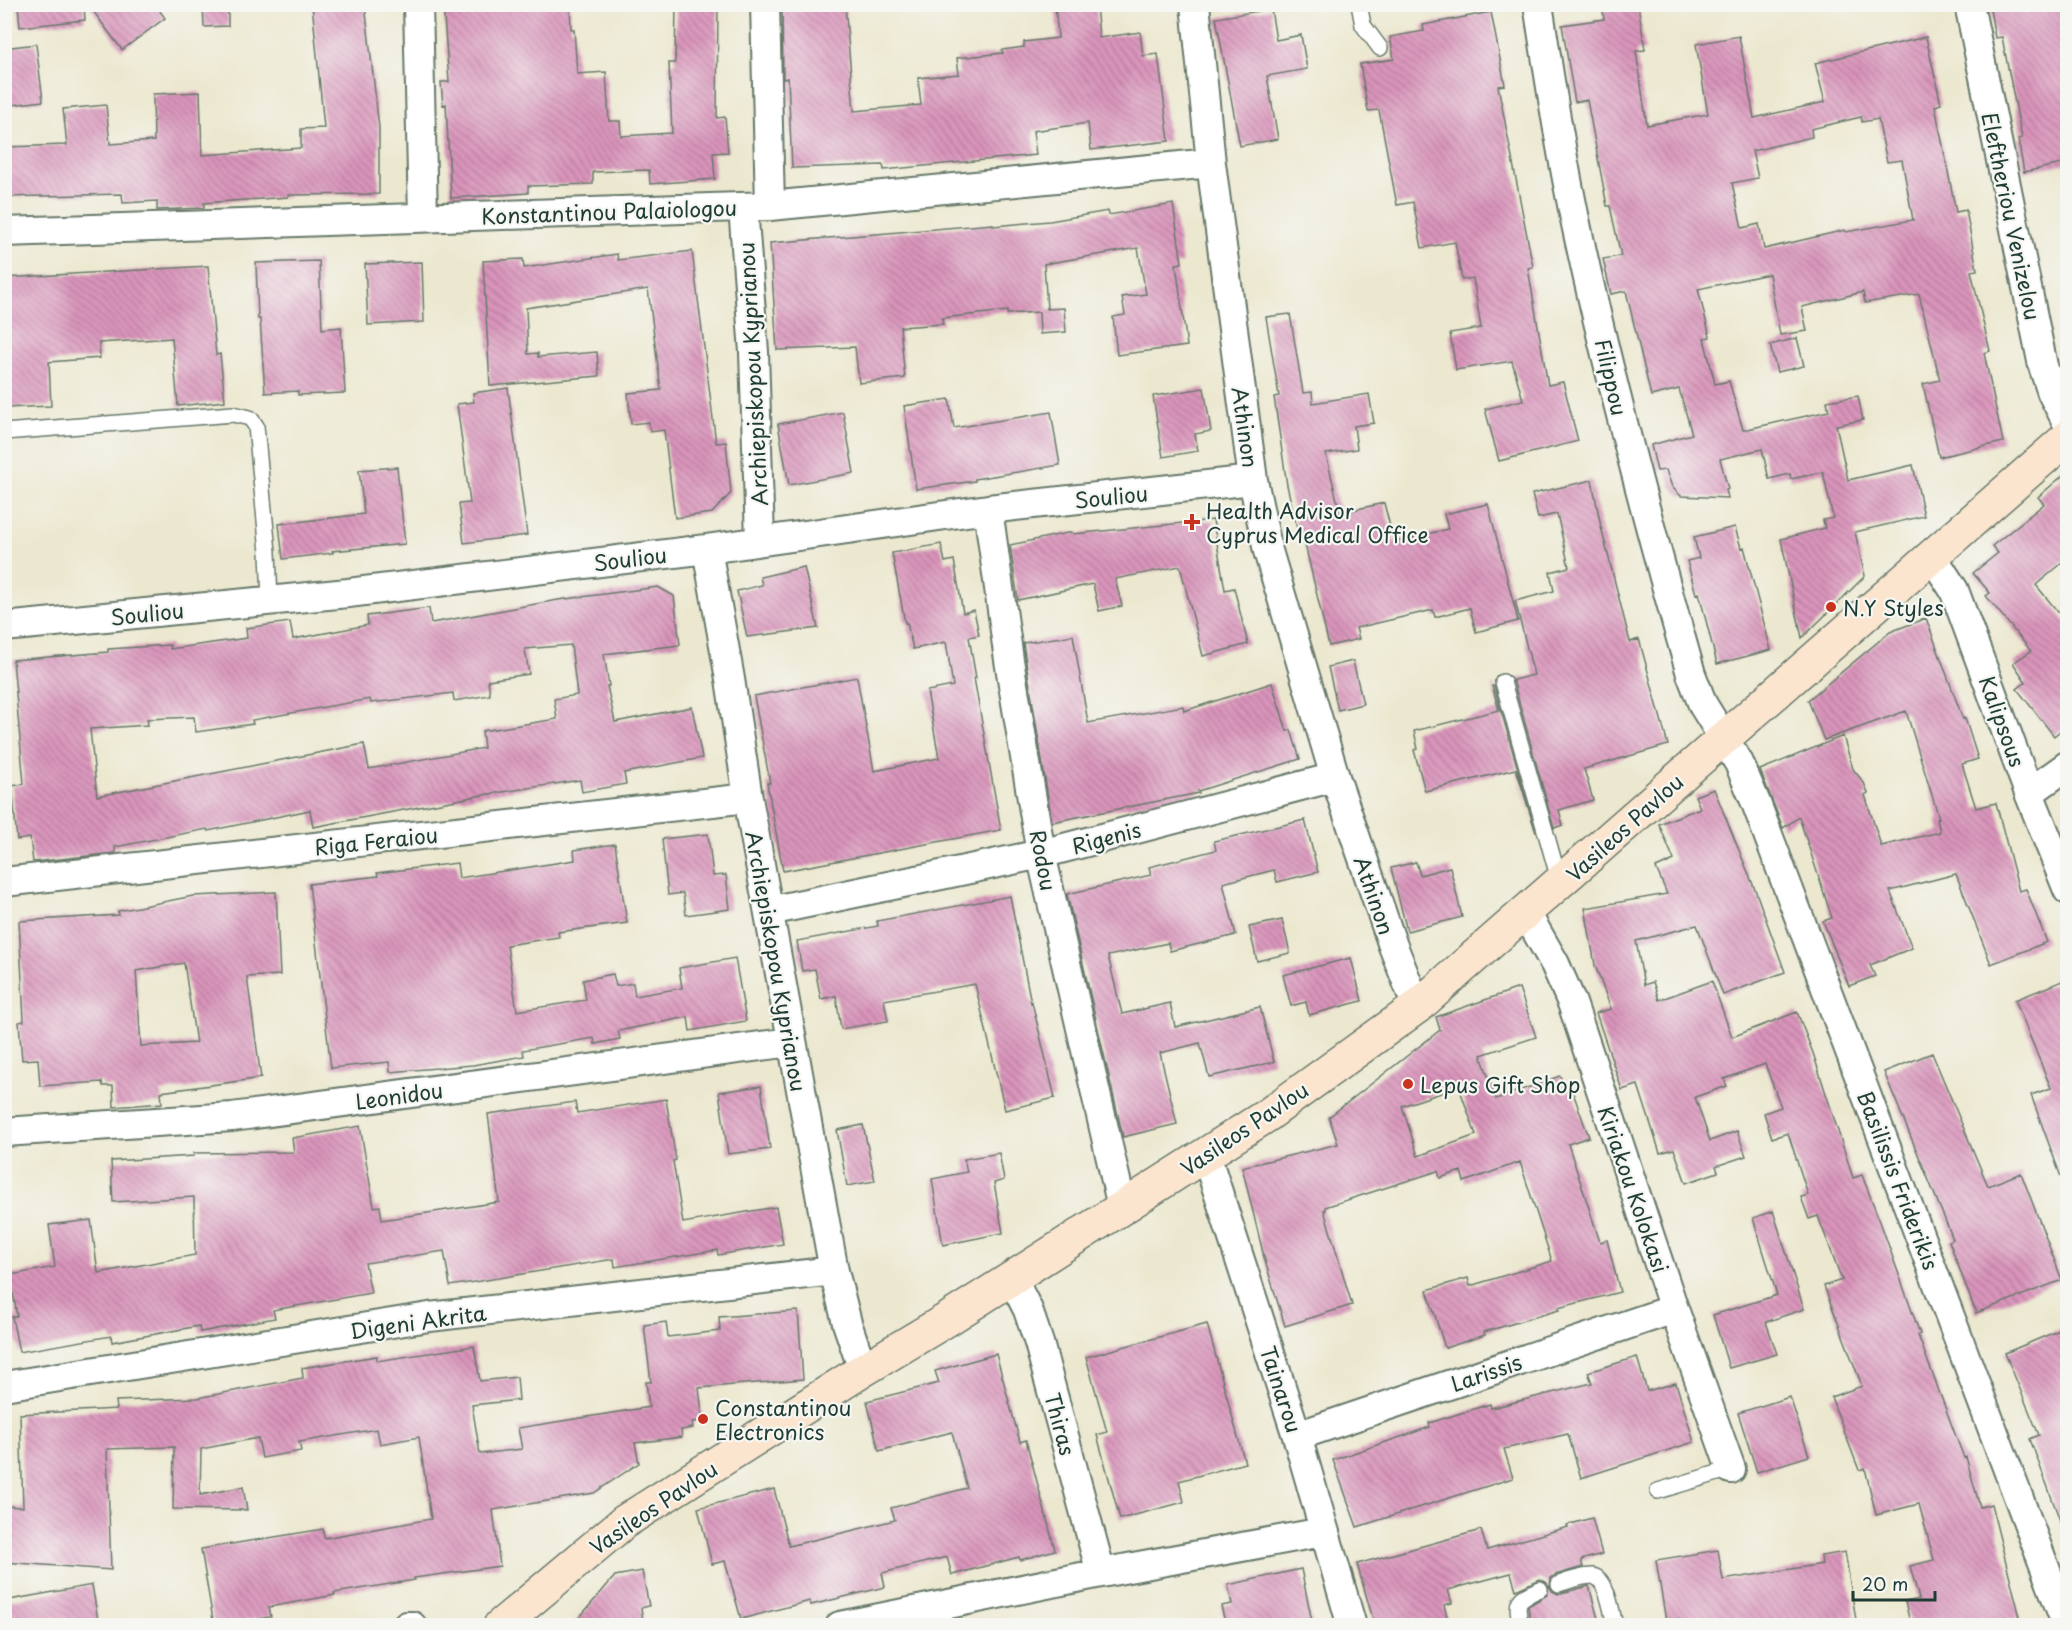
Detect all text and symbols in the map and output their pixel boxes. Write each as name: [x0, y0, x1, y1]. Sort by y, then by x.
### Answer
street label: Eleftheriou Venizelou: [1974, 109, 2050, 323]
street label: Konstantinou Palaiologou: [481, 191, 737, 231]
street label: Archiepiskopou Kyprianou: [729, 241, 775, 507]
street label: Filippou: [1588, 335, 1636, 419]
street label: Athinon: [1224, 384, 1268, 470]
street label: Souliou: [1073, 476, 1149, 516]
place label: Health Advisor Cyprus Medical Office: [1206, 494, 1429, 550]
marker: Health Advisor Cyprus Medical Office: [1183, 513, 1201, 531]
street label: Souliou: [591, 538, 669, 578]
place label: N.Y Styles: [1843, 591, 1944, 623]
street label: Souliou: [109, 593, 185, 633]
marker: N.Y Styles: [1824, 600, 1838, 614]
street label: Kalipsous: [1972, 671, 2034, 771]
street label: Vasileos Pavlou: [1558, 765, 1690, 889]
street label: Rigenis: [1068, 812, 1144, 862]
street label: Riga Feraiou: [313, 818, 439, 862]
street label: Rodou: [1022, 827, 1066, 893]
street label: Archiepiskopou Kyprianou: [738, 828, 816, 1094]
street label: Athinon: [1347, 851, 1403, 939]
place label: Lepus Gift Shop: [1420, 1068, 1580, 1100]
street label: Leonidou: [353, 1073, 445, 1117]
street label: Vasileos Pavlou: [1174, 1073, 1314, 1183]
marker: Lepus Gift Shop: [1401, 1077, 1415, 1091]
street label: Basilissis Friderikis: [1850, 1086, 1948, 1274]
street label: Kiriakou Kolokasi: [1590, 1101, 1678, 1277]
street label: Digeni Akrita: [348, 1296, 489, 1346]
street label: Tainarou: [1253, 1341, 1311, 1437]
street label: Larissis: [1446, 1345, 1526, 1399]
street label: Thiras: [1037, 1389, 1085, 1459]
place label: Constantinou Electronics: [715, 1391, 851, 1447]
marker: Constantinou Electronics: [696, 1412, 710, 1426]
street label: Vasileos Pavlou: [583, 1452, 723, 1562]
scale bar: [1853, 1564, 1936, 1602]
text: 20 m: [1862, 1570, 1908, 1597]

